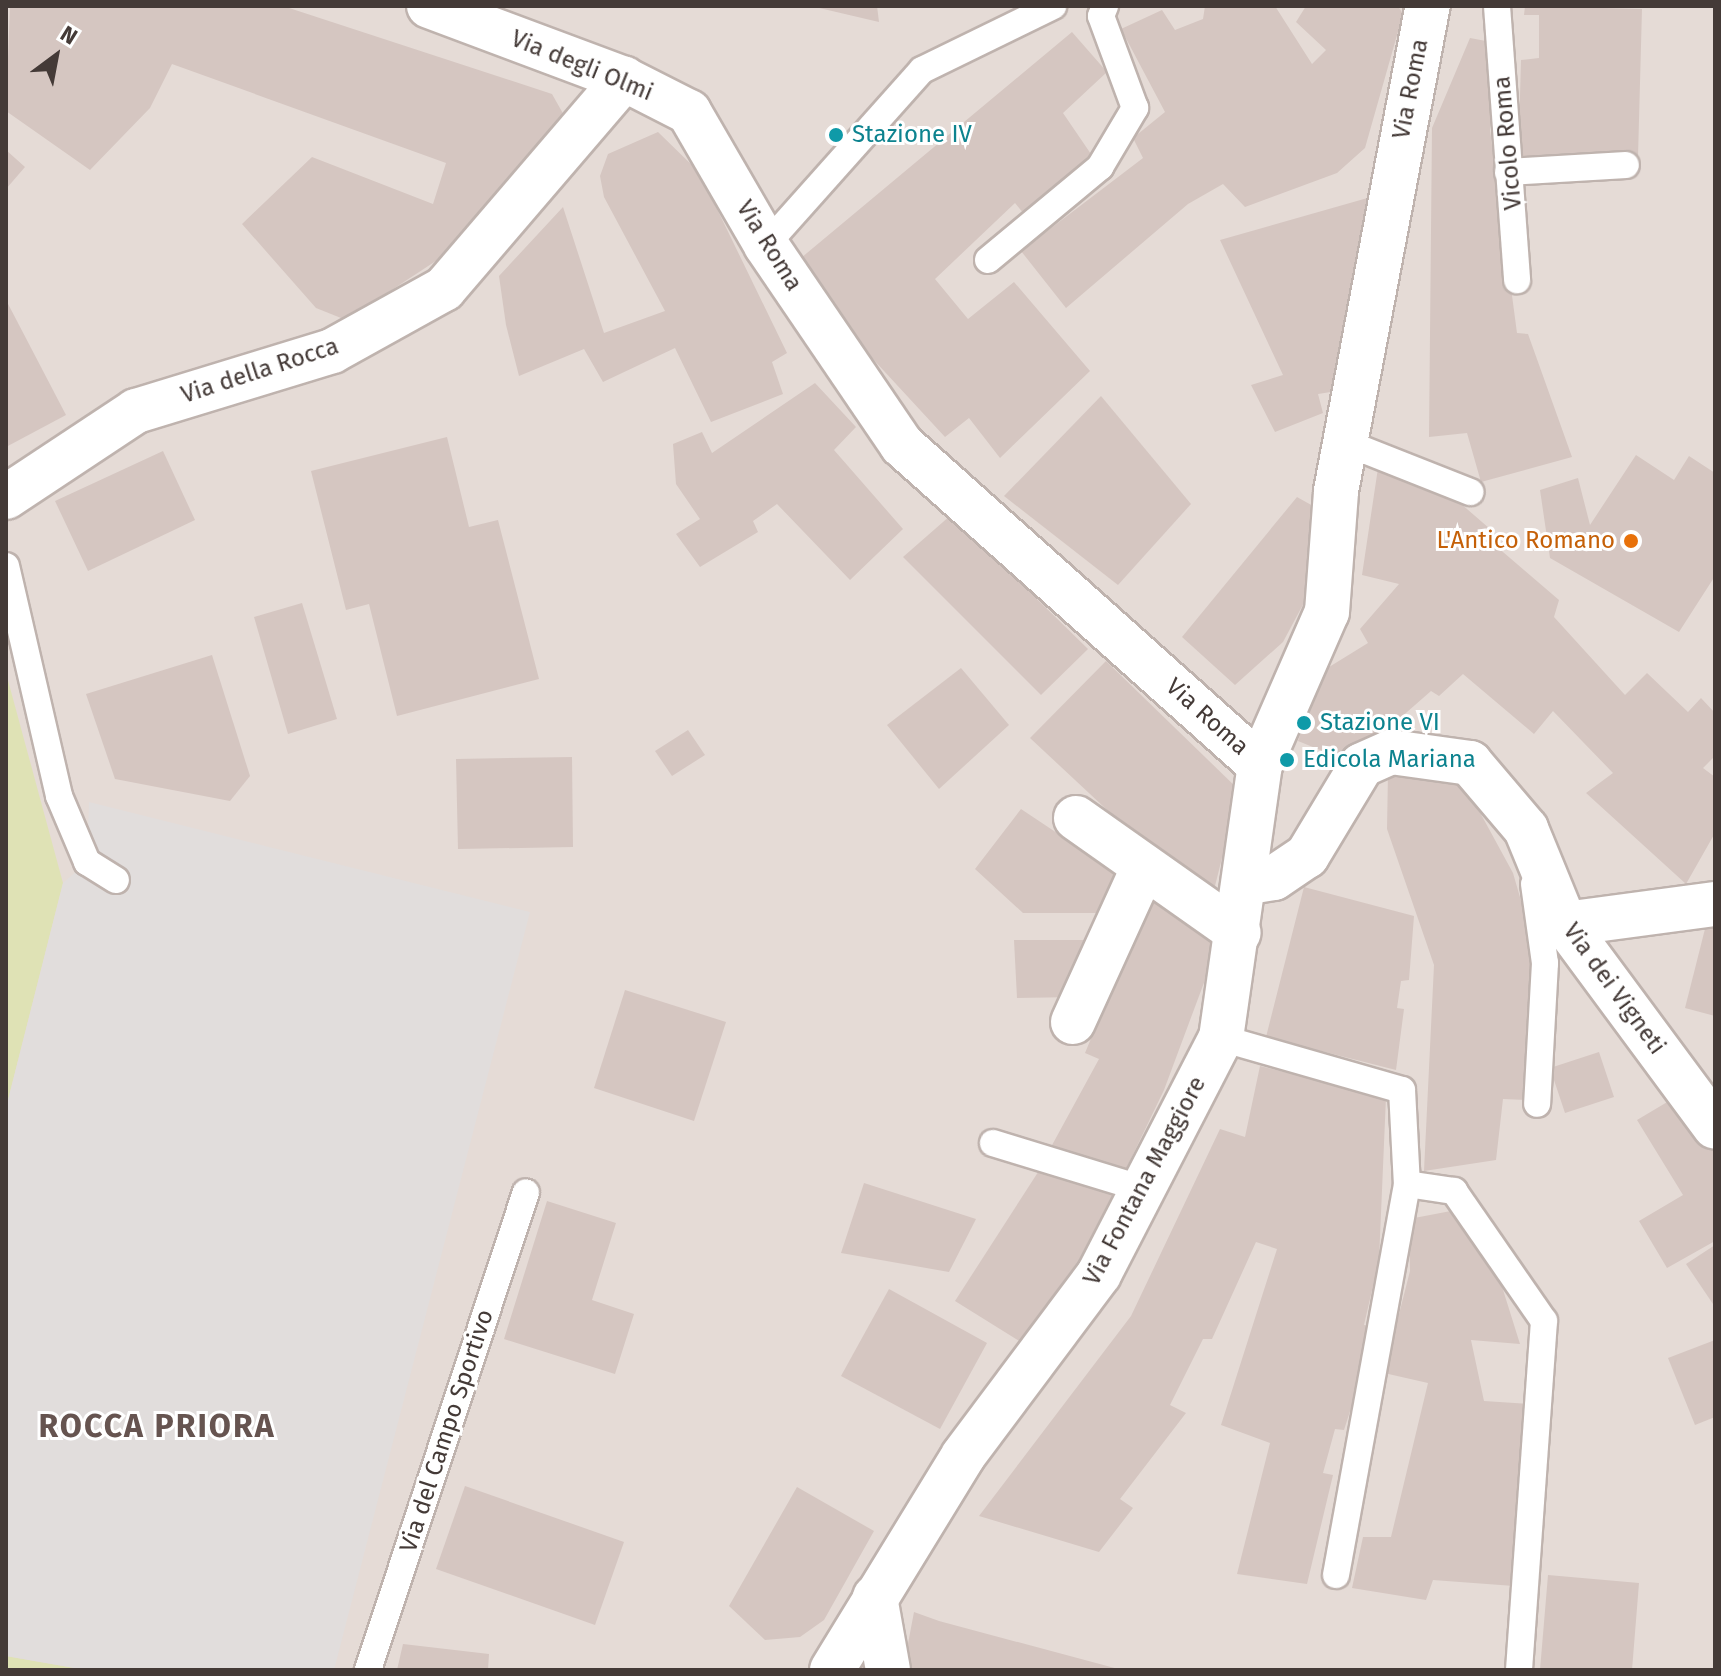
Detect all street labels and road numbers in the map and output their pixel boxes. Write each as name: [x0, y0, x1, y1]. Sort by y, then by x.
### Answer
street label: Via degli Olmi: [507, 24, 657, 108]
street label: Via Roma: [1387, 37, 1435, 141]
street label: Vicolo Roma: [1488, 75, 1528, 211]
street label: Via Roma: [730, 195, 808, 297]
street label: Via della Rocca: [178, 332, 342, 410]
street label: Via Roma: [1160, 672, 1254, 762]
street label: Via dei Vigneti: [1557, 918, 1671, 1060]
street label: Via Fontana Maggiore: [1078, 1072, 1212, 1290]
street label: Via del Campo Sportivo: [394, 1306, 500, 1556]

